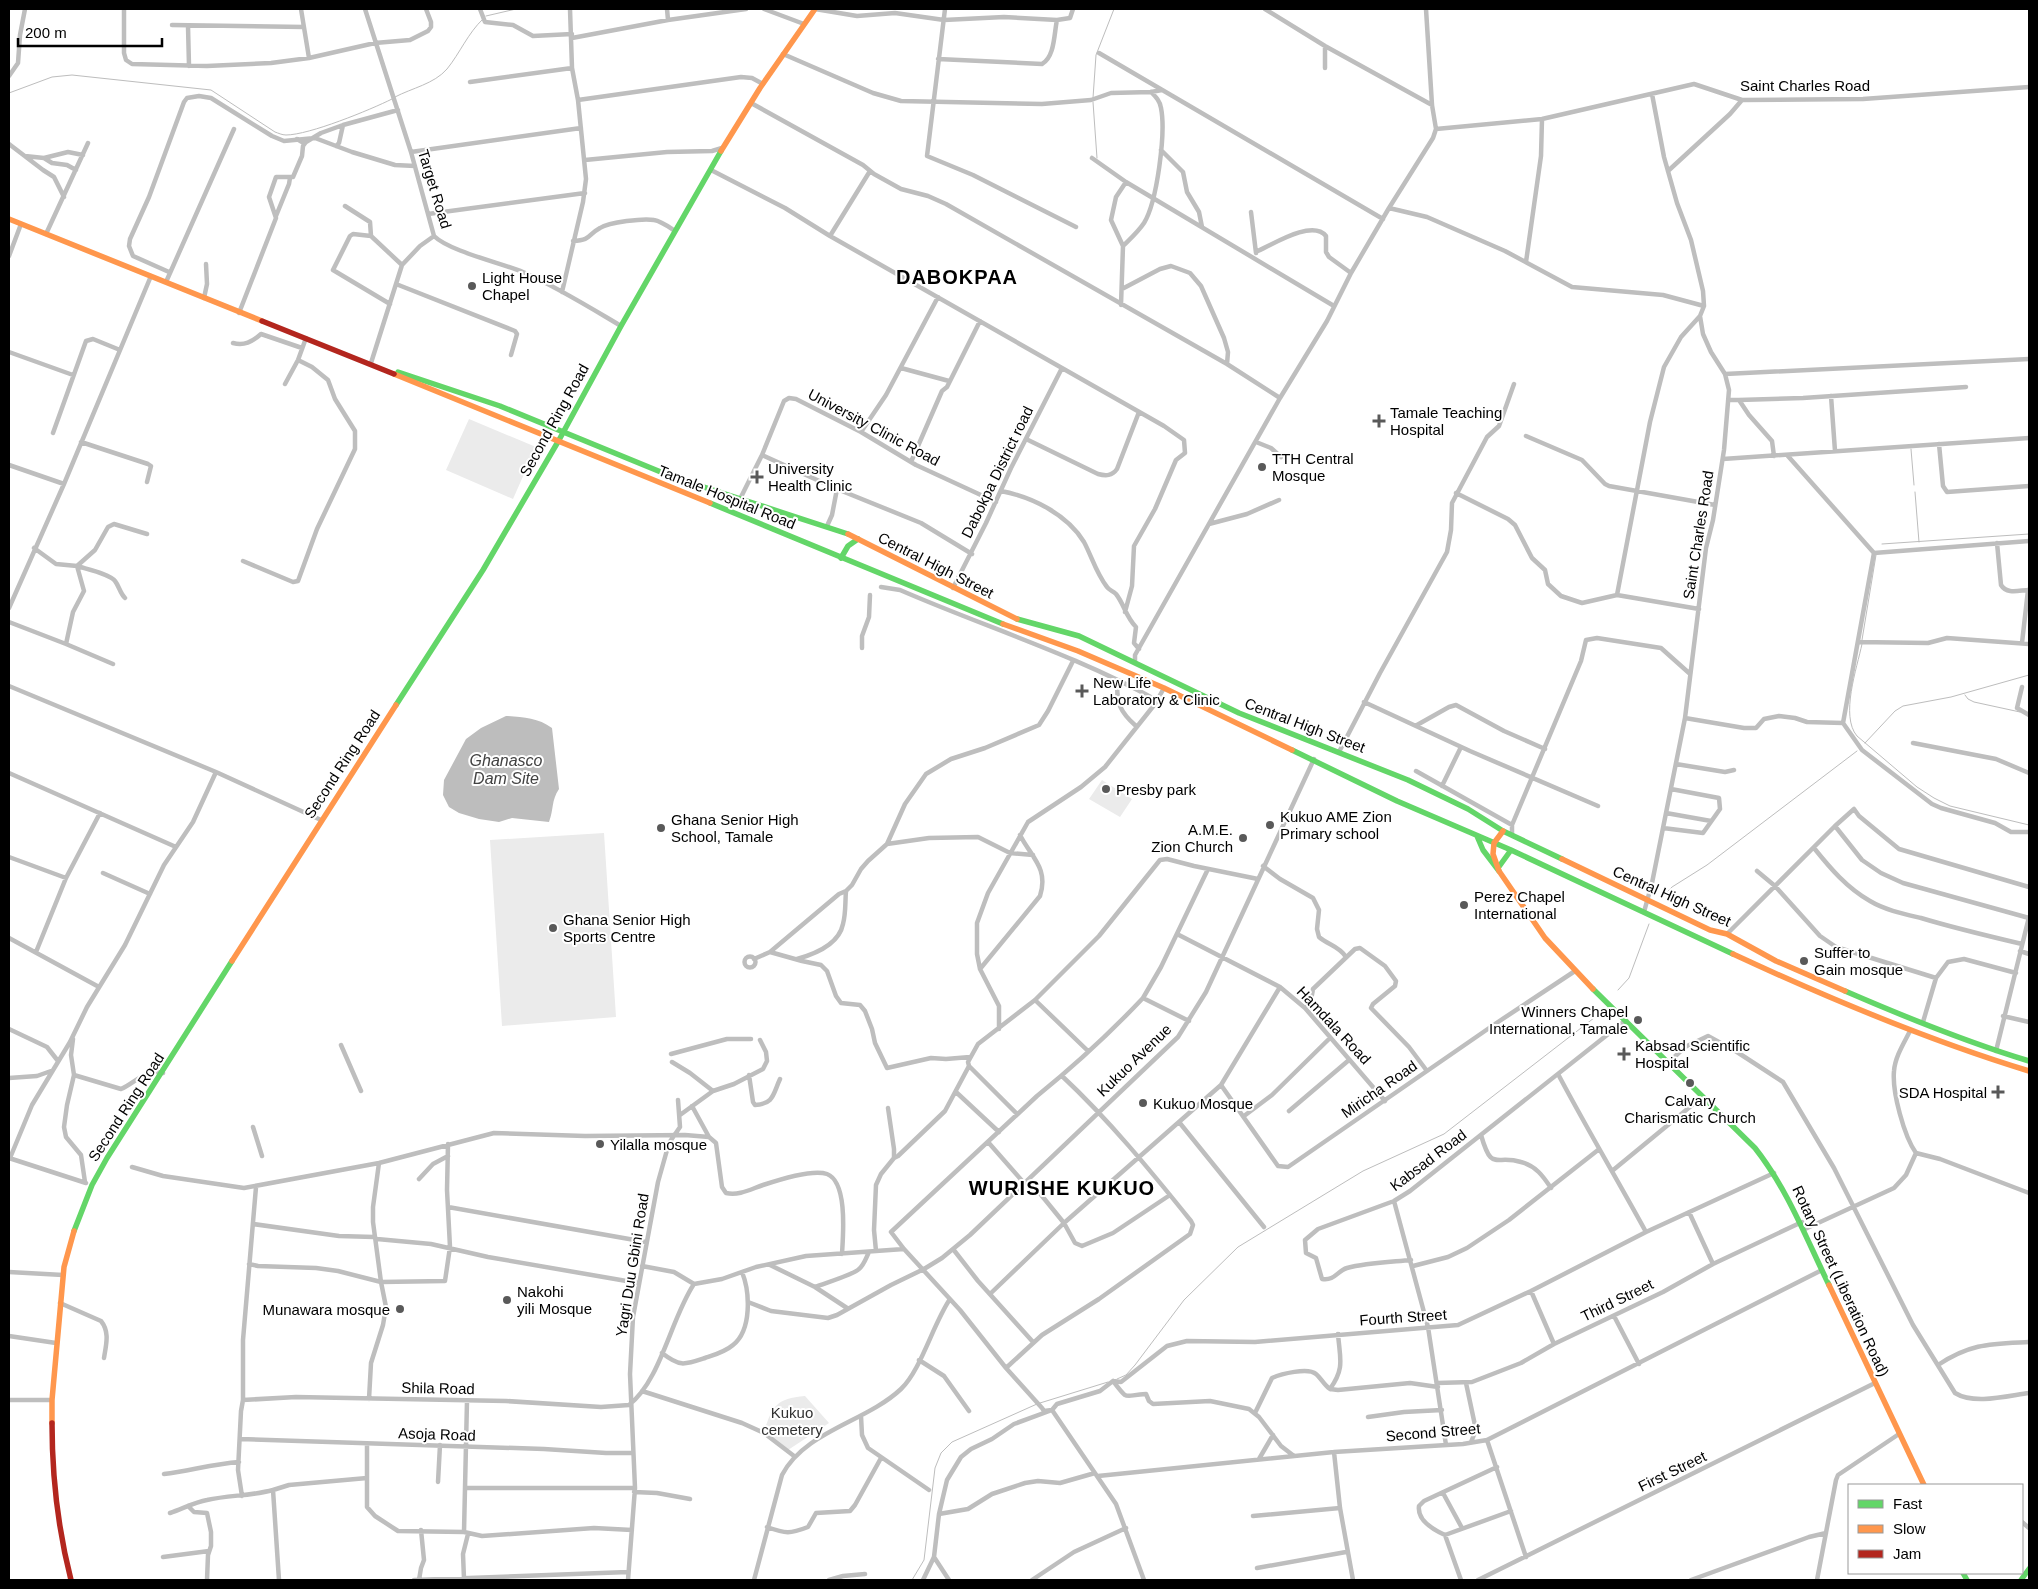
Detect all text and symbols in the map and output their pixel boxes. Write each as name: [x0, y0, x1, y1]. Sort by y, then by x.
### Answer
scale bar: [18, 15, 161, 47]
text: 200 m: [25, 24, 67, 41]
street label: Saint Charles Road: [1740, 77, 1870, 94]
street label: Target Road: [415, 147, 455, 231]
district label: DABOKPAA: [896, 266, 1018, 288]
place label: Light House Chapel: [482, 269, 562, 303]
marker: Light House Chapel: [466, 280, 478, 292]
street label: Second Ring Road: [516, 361, 592, 479]
street label: University Clinic Road: [805, 385, 943, 469]
street label: Dabokpa District road: [958, 403, 1036, 541]
place label: Tamale Teaching Hospital: [1390, 404, 1502, 438]
marker: Tamale Teaching Hospital: [1372, 414, 1386, 428]
place label: TTH Central Mosque: [1272, 450, 1354, 484]
place label: University Health Clinic: [768, 460, 853, 494]
marker: TTH Central Mosque: [1256, 461, 1268, 473]
street label: Tamale Hospital Road: [656, 462, 798, 532]
street label: Saint Charles Road: [1679, 469, 1717, 601]
marker: University Health Clinic: [750, 470, 764, 484]
street label: Central High Street: [875, 528, 997, 602]
place label: New Life Laboratory & Clinic: [1093, 674, 1220, 708]
marker: New Life Laboratory & Clinic: [1075, 684, 1089, 698]
street label: Central High Street: [1242, 694, 1368, 756]
street label: Second Ring Road: [301, 707, 383, 821]
water label: Ghanasco Dam Site: [470, 752, 543, 787]
place label: Presby park: [1116, 781, 1197, 798]
marker: Presby park: [1100, 783, 1112, 795]
place label: Kukuo AME Zion Primary school: [1280, 808, 1392, 842]
place label: Ghana Senior High School, Tamale: [671, 811, 799, 845]
marker: Kukuo AME Zion Primary school: [1264, 819, 1276, 831]
place label: A.M.E. Zion Church: [1151, 821, 1233, 855]
marker: Ghana Senior High School, Tamale: [655, 822, 667, 834]
marker: A.M.E. Zion Church: [1237, 832, 1249, 844]
street label: Central High Street: [1610, 862, 1734, 930]
place label: Perez Chapel International: [1474, 888, 1565, 922]
marker: Perez Chapel International: [1458, 899, 1470, 911]
place label: Ghana Senior High Sports Centre: [563, 911, 691, 945]
marker: Ghana Senior High Sports Centre: [547, 922, 559, 934]
place label: Suffer to Gain mosque: [1814, 944, 1903, 978]
marker: Suffer to Gain mosque: [1798, 955, 1810, 967]
street label: Hamdala Road: [1294, 983, 1374, 1067]
place label: Winners Chapel International, Tamale: [1489, 1003, 1628, 1037]
marker: Winners Chapel International, Tamale: [1632, 1014, 1644, 1026]
street label: Kukuo Avenue: [1093, 1020, 1175, 1100]
place label: Kabsad Scientific Hospital: [1635, 1037, 1751, 1071]
marker: Kabsad Scientific Hospital: [1617, 1047, 1631, 1061]
street label: Second Ring Road: [85, 1050, 167, 1164]
street label: Miricha Road: [1338, 1057, 1420, 1121]
marker: Calvary Charismatic Church: [1684, 1077, 1696, 1089]
place label: SDA Hospital: [1899, 1084, 1987, 1101]
marker: SDA Hospital: [1991, 1085, 2005, 1099]
place label: Calvary Charismatic Church: [1624, 1092, 1756, 1126]
place label: Kukuo Mosque: [1153, 1095, 1253, 1112]
marker: Kukuo Mosque: [1137, 1097, 1149, 1109]
street label: Kabsad Road: [1387, 1126, 1469, 1194]
place label: Yilalla mosque: [610, 1136, 707, 1153]
marker: Yilalla mosque: [594, 1138, 606, 1150]
district label: WURISHE KUKUO: [969, 1177, 1155, 1199]
street label: Rotary Street (Liberation Road): [1789, 1183, 1893, 1379]
street label: Yagri Duu Gbini Road: [612, 1192, 652, 1338]
street label: Third Street: [1578, 1275, 1657, 1325]
place label: Nakohi yili Mosque: [517, 1283, 592, 1317]
marker: Nakohi yili Mosque: [501, 1294, 513, 1306]
place label: Munawara mosque: [262, 1301, 390, 1318]
marker: Munawara mosque: [394, 1303, 406, 1315]
street label: Fourth Street: [1359, 1305, 1448, 1329]
street label: Shila Road: [401, 1379, 475, 1397]
park label: Kukuo cemetery: [761, 1404, 823, 1438]
street label: Second Street: [1385, 1419, 1482, 1445]
street label: Asoja Road: [398, 1424, 476, 1444]
street label: First Street: [1635, 1447, 1709, 1495]
legend: [1848, 1484, 2023, 1574]
text: Fast: [1893, 1495, 1923, 1512]
text: Slow: [1893, 1520, 1926, 1537]
text: Jam: [1893, 1545, 1921, 1562]

